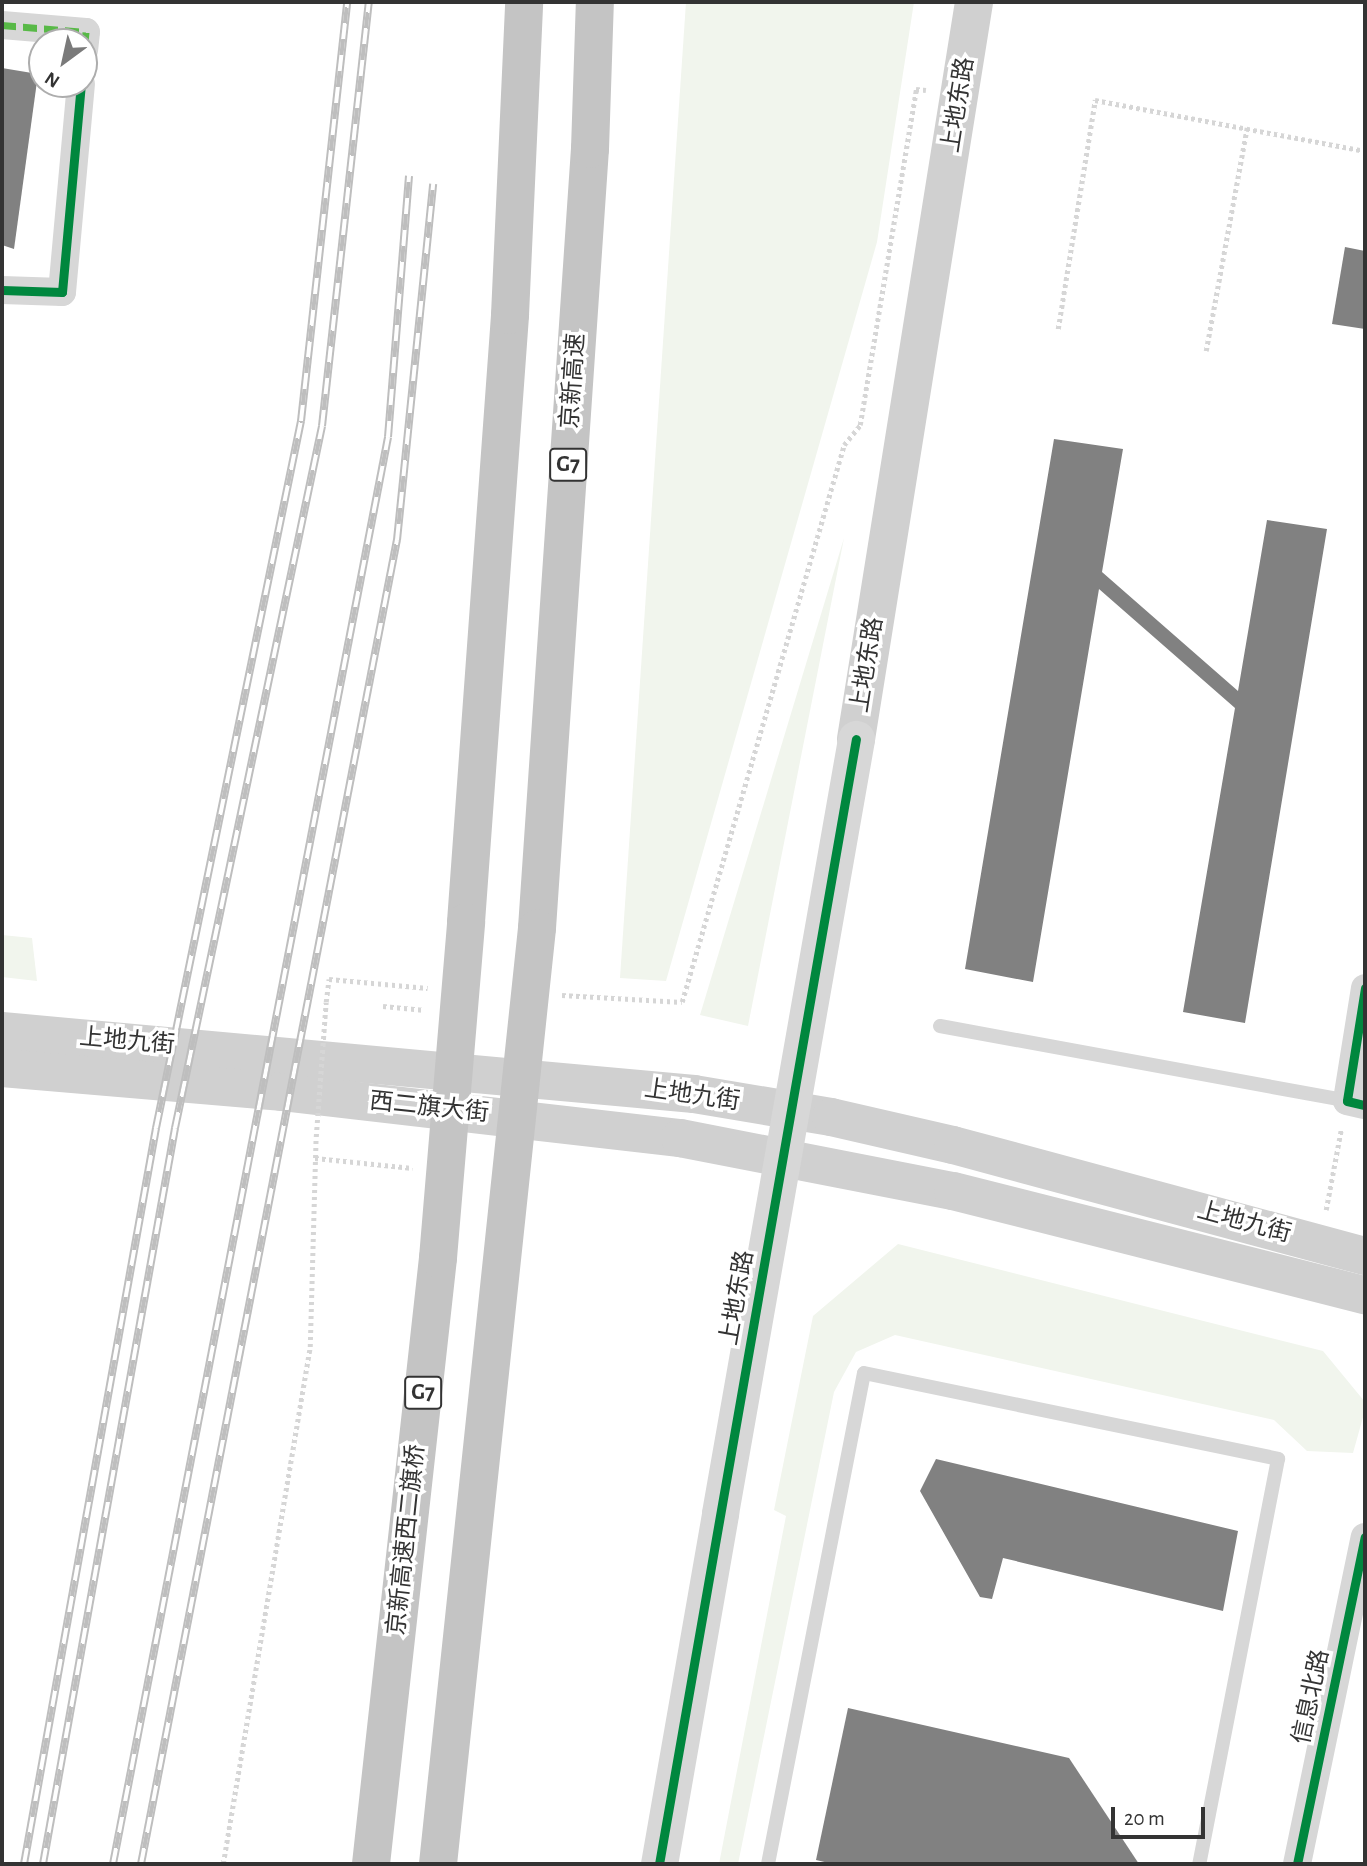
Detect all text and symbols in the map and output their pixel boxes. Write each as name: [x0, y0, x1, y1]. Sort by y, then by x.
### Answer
north arrow: [28, 28, 98, 98]
street label: 上地东路: [937, 55, 981, 155]
text: N: [42, 68, 63, 91]
street label: 京新高速: [556, 332, 592, 430]
road number: G7: [549, 446, 587, 485]
street label: 上地东路: [846, 615, 890, 715]
street label: 上地九街: [78, 1023, 176, 1061]
street label: 上地九街: [642, 1075, 742, 1117]
street label: 西二旗大街: [368, 1087, 490, 1129]
street label: 上地九街: [1194, 1197, 1294, 1249]
street label: 上地东路: [715, 1248, 761, 1348]
road number: G7: [404, 1374, 442, 1412]
street label: 京新高速西二旗桥: [383, 1443, 431, 1637]
street label: 信息北路: [1288, 1647, 1336, 1747]
scale bar: [1115, 1792, 1210, 1836]
text: 20 m: [1124, 1808, 1165, 1829]

